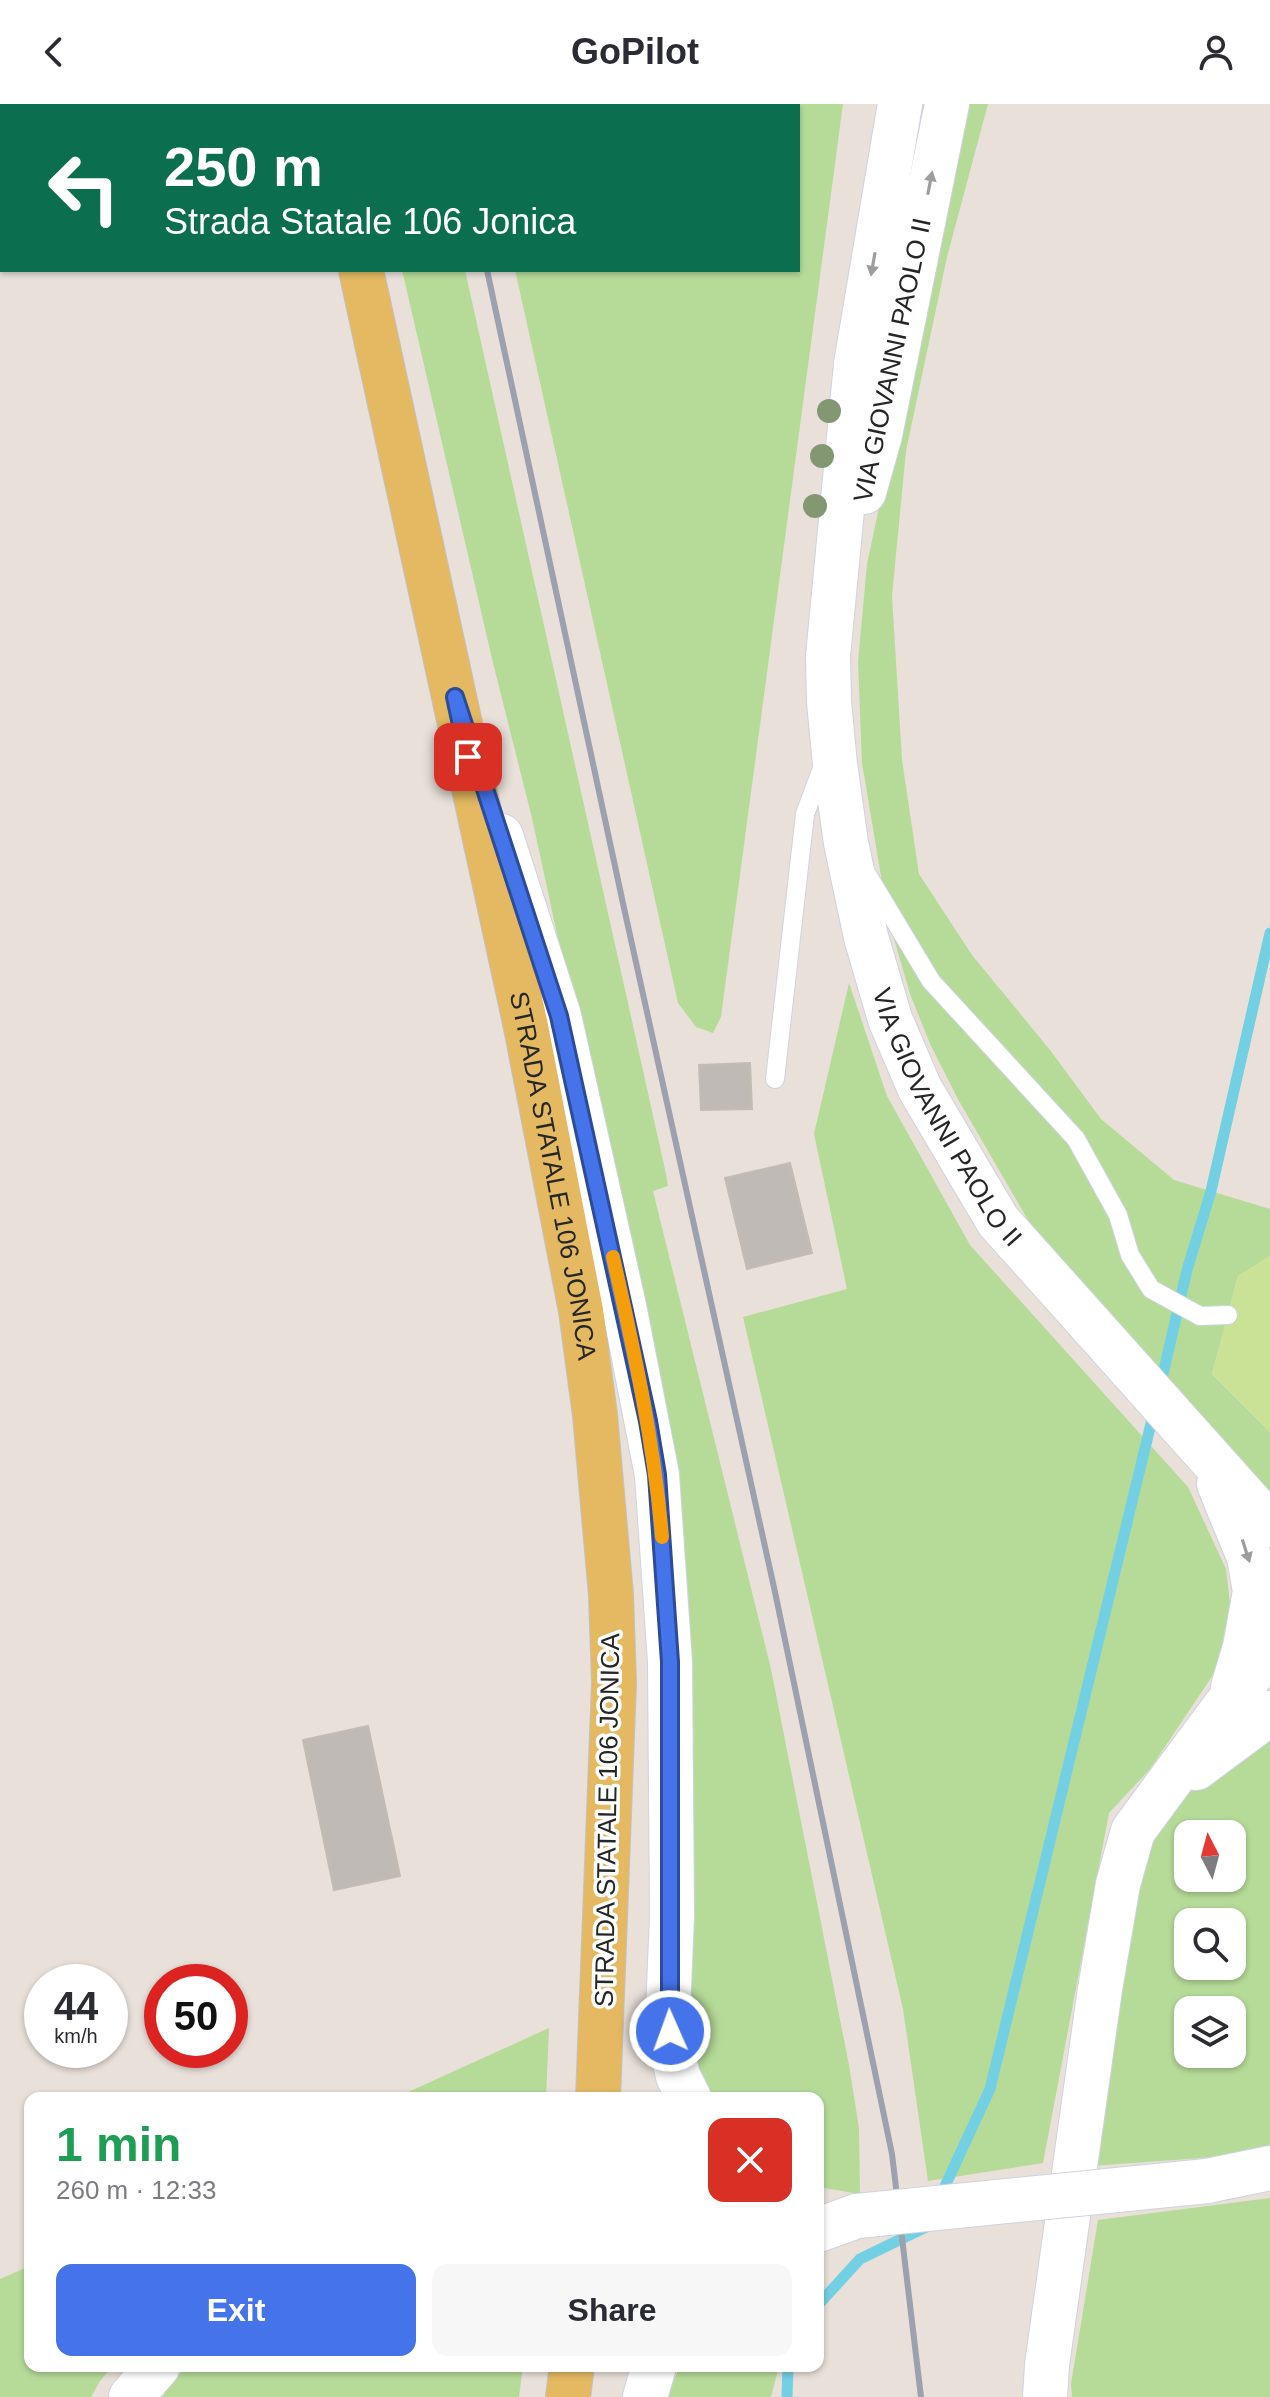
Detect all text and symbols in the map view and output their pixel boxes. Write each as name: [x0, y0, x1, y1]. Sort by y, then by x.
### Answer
icon: back: [32, 30, 76, 74]
icon: person: [1194, 30, 1238, 74]
text: GoPilot: [571, 31, 699, 72]
text: 250 m: [164, 135, 323, 198]
icon: left: [32, 136, 136, 240]
one-way arrow: [924, 170, 937, 195]
text: Strada Statale 106 Jonica: [164, 201, 576, 242]
street label: VIA GIOVANNI PAOLO II: [847, 215, 937, 505]
one-way arrow: [866, 252, 879, 277]
pin: [434, 723, 502, 791]
icon: arrive: [446, 735, 490, 779]
street label: VIA GIOVANNI PAOLO II: [867, 985, 1028, 1252]
street label: STRADA STATALE 106 JONICA: [504, 989, 603, 1362]
one-way arrow: [1240, 1539, 1252, 1563]
street label: STRADA STATALE 106 JONICA: [589, 1632, 625, 2007]
north arrow: [1174, 1820, 1246, 1892]
map controls: [1174, 1820, 1246, 2068]
button: search: [1174, 1908, 1246, 1980]
speed limit sign: 50: [144, 1964, 248, 2068]
text: 44: [54, 1984, 98, 2028]
position arrow: [628, 1989, 712, 2073]
button: layers: [1174, 1996, 1246, 2068]
text: km/h: [54, 2025, 98, 2047]
text: 1 min: [56, 2118, 181, 2171]
button: close: [708, 2118, 792, 2202]
text: 260 m · 12:33: [56, 2175, 216, 2205]
button: Exit: [56, 2264, 416, 2356]
button: Share: [432, 2264, 792, 2356]

